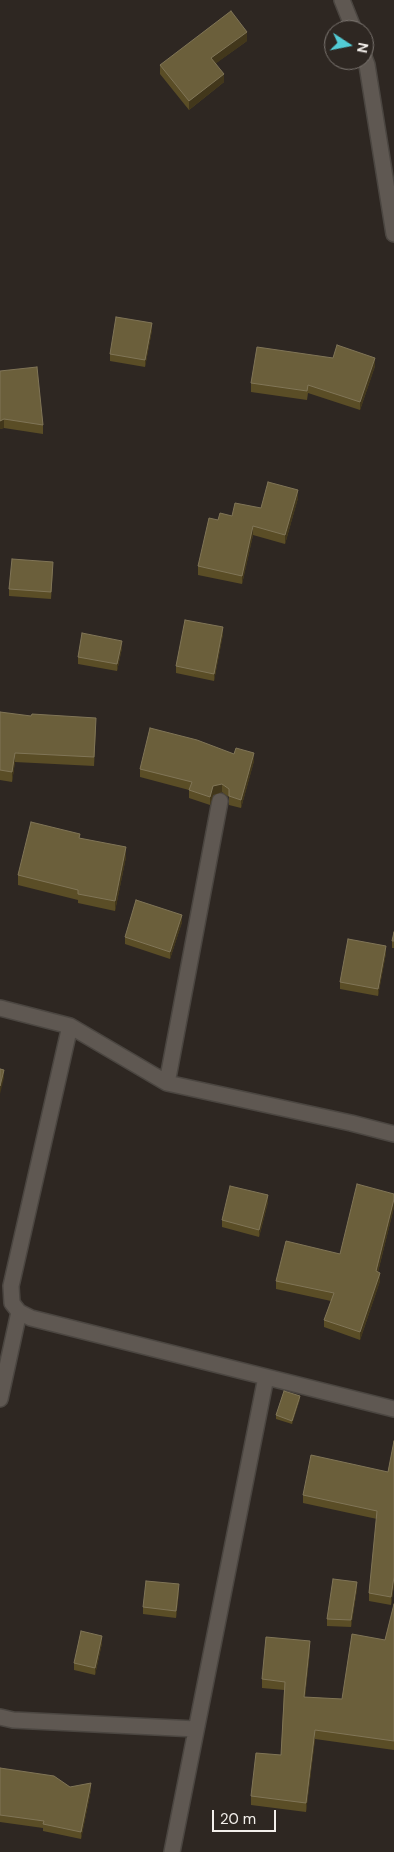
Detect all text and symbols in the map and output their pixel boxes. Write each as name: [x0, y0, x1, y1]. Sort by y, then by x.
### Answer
north arrow: [324, 20, 374, 70]
text: N: [353, 41, 373, 54]
scale bar: [214, 1800, 278, 1832]
text: 20 m: [220, 1809, 256, 1829]

